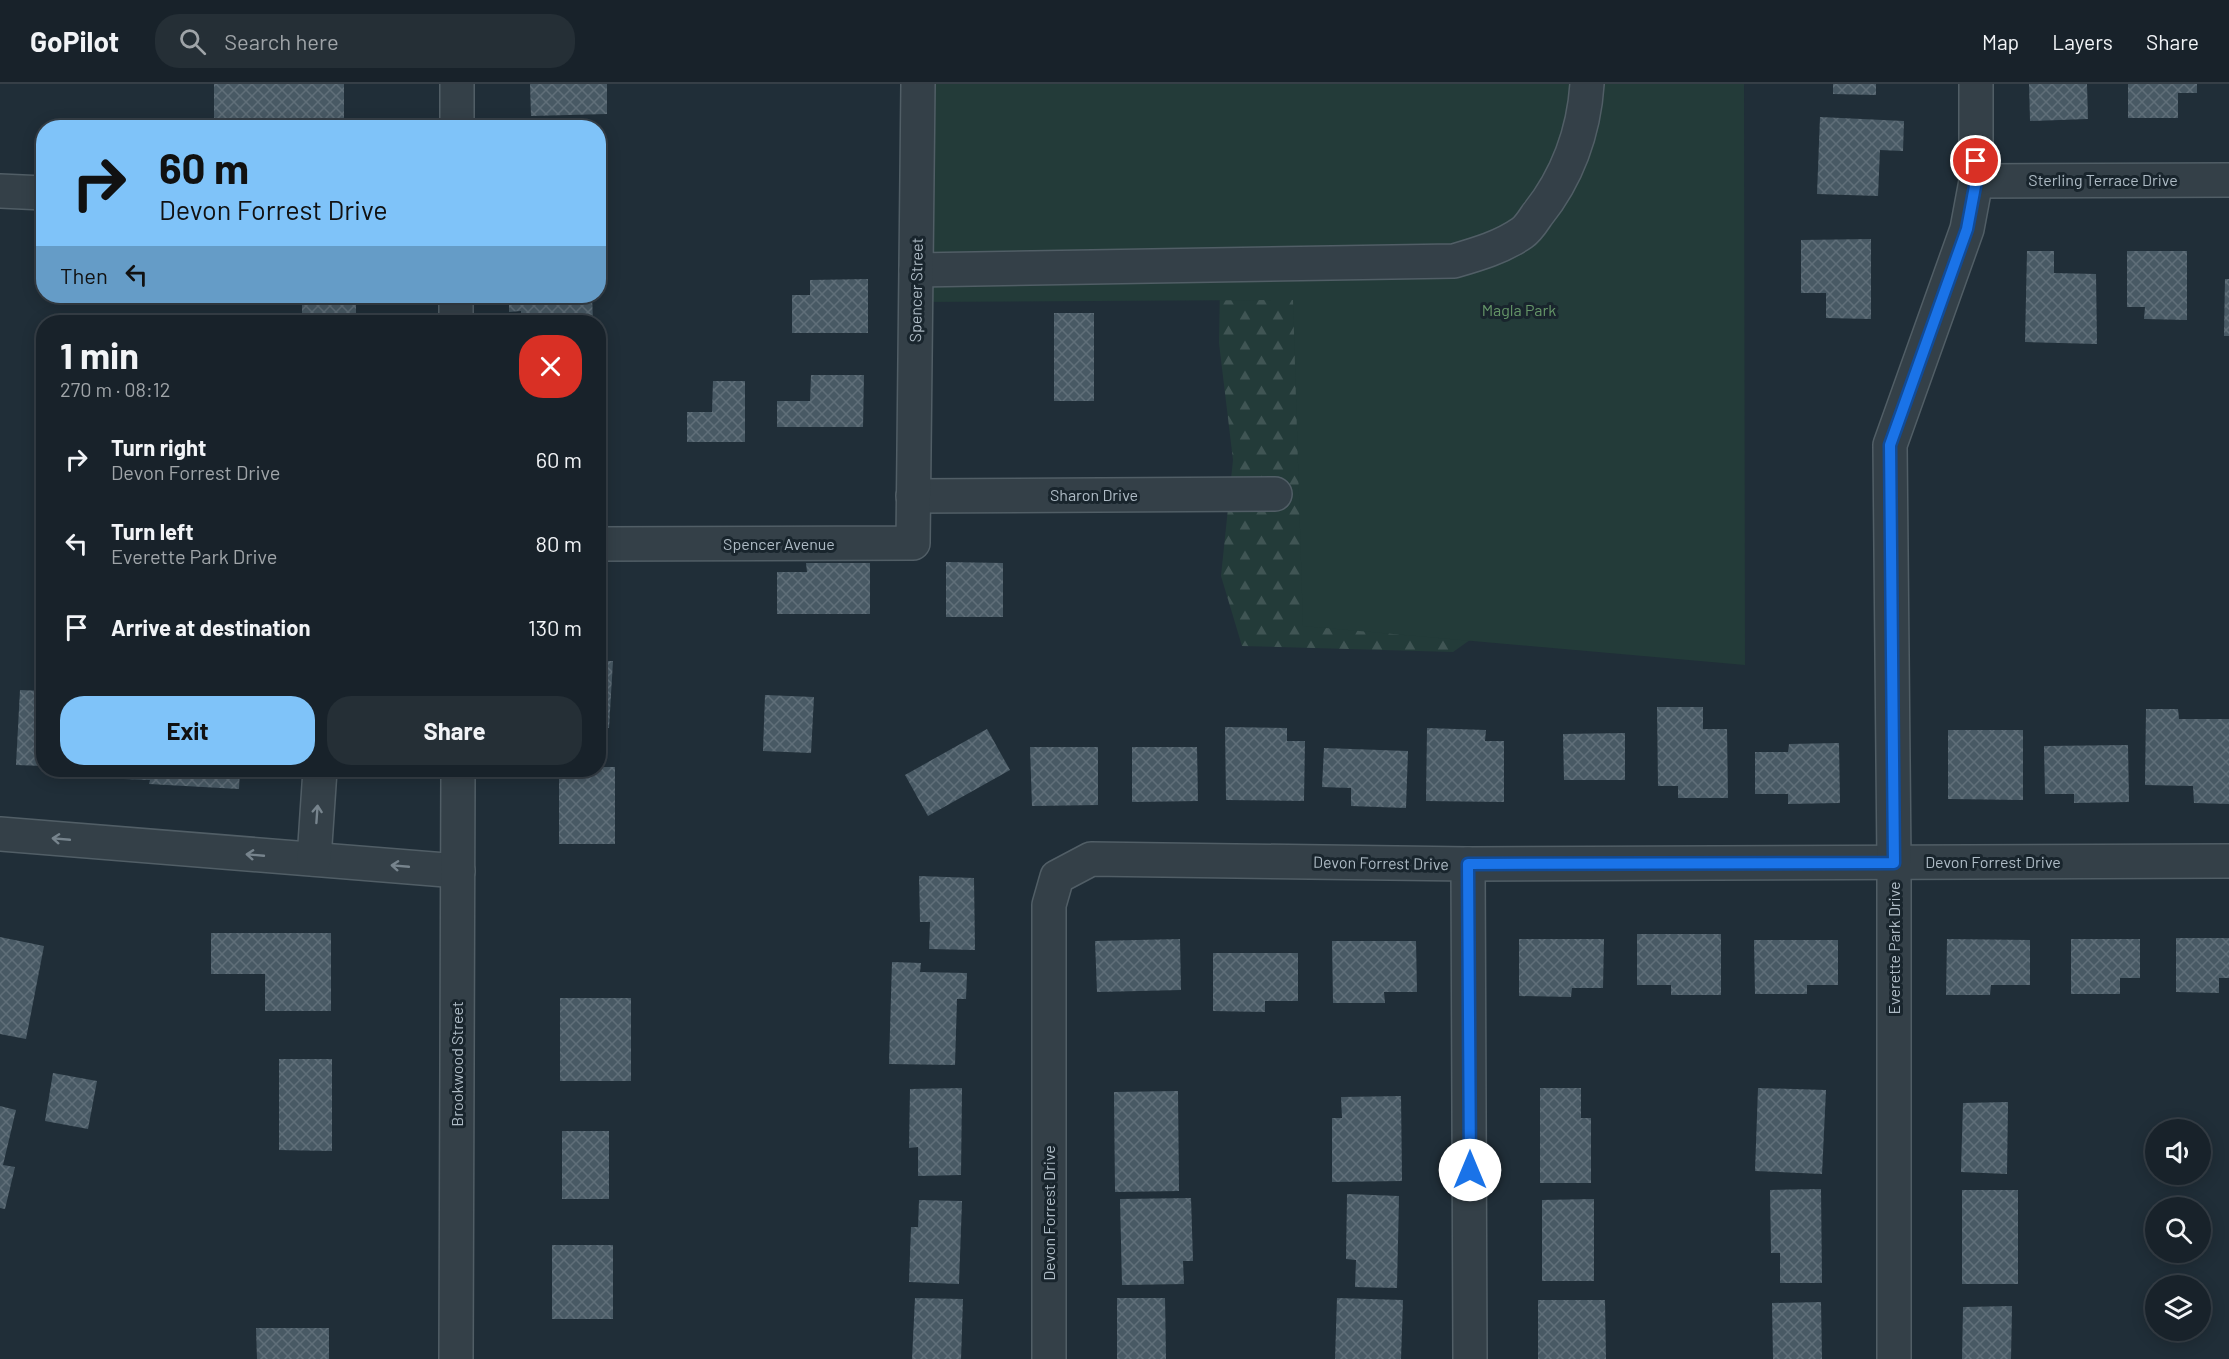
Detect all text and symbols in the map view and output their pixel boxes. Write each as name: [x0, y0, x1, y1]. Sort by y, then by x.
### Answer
search box: [155, 14, 575, 68]
text: GoPilot: [30, 24, 119, 58]
icon: search: [176, 25, 209, 58]
text: Search here: [224, 28, 339, 54]
text: Map: [1982, 29, 2019, 54]
text: Layers: [2052, 29, 2113, 54]
text: Share: [2146, 29, 2199, 54]
pin: [1950, 135, 2001, 186]
text: 60 m: [159, 142, 249, 192]
icon: right: [60, 144, 138, 222]
icon: arrive: [1959, 144, 1992, 177]
street label: Sterling Terrace Drive: [2028, 170, 2178, 189]
text: Devon Forrest Drive: [159, 193, 388, 225]
street label: Spencer Street: [905, 238, 926, 342]
icon: left: [120, 258, 153, 291]
text: Then: [60, 262, 108, 288]
park label: Magla Park: [1482, 300, 1556, 319]
text: 1 min: [60, 333, 139, 376]
button: close: [519, 335, 582, 398]
text: 270 m · 08:12: [60, 377, 170, 401]
text: Turn right: [111, 434, 206, 460]
icon: right: [60, 443, 93, 476]
text: 60 m: [536, 446, 582, 472]
text: Devon Forrest Drive: [111, 460, 280, 484]
street label: Sharon Drive: [1050, 485, 1138, 504]
text: Turn left: [111, 518, 194, 544]
icon: left: [60, 527, 93, 560]
text: 80 m: [536, 530, 582, 556]
street label: Spencer Avenue: [723, 534, 835, 553]
text: Everette Park Drive: [111, 544, 277, 568]
icon: arrive: [60, 611, 93, 644]
text: Arrive at destination: [111, 614, 310, 640]
text: 130 m: [528, 614, 582, 640]
button: Exit: [60, 696, 315, 765]
button: Share: [327, 696, 582, 765]
one-way arrow: [311, 805, 322, 825]
one-way arrow: [52, 833, 71, 844]
one-way arrow: [246, 849, 266, 860]
street label: Devon Forrest Drive: [1313, 852, 1449, 873]
street label: Devon Forrest Drive: [1925, 852, 2061, 871]
one-way arrow: [390, 861, 410, 872]
street label: Everette Park Drive: [1884, 881, 1903, 1015]
street label: Brookwood Street: [447, 1001, 466, 1127]
map controls: [2145, 1119, 2211, 1341]
button: sound: [2145, 1119, 2211, 1185]
position arrow: [1438, 1138, 1502, 1202]
street label: Devon Forrest Drive: [1039, 1145, 1058, 1281]
button: search: [2145, 1197, 2211, 1263]
button: layers: [2145, 1275, 2211, 1341]

